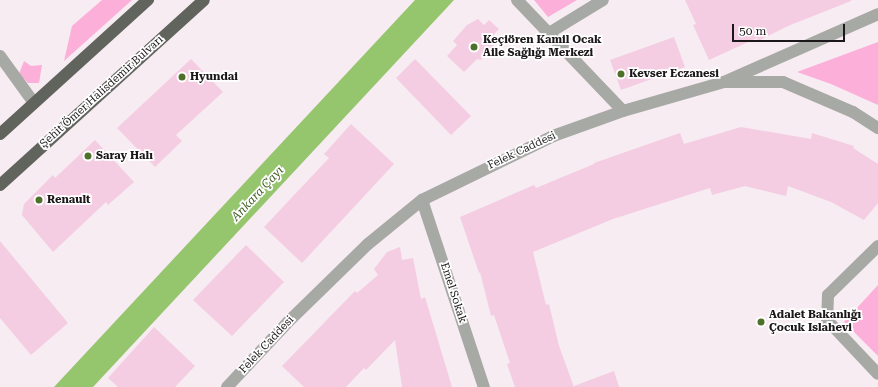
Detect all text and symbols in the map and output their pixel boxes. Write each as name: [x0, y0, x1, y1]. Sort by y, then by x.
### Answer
scale bar: [734, 16, 847, 42]
text: 50 m: [739, 24, 766, 38]
street label: Şehit Ömer Halisdemir Bulvarı: [38, 33, 166, 151]
place label: Keçiören Kamil Ocak Aile Sağlığı Merkezi: [483, 34, 602, 60]
marker: Keçiören Kamil Ocak Aile Sağlığı Merkezi: [468, 41, 480, 53]
place label: Kevser Eczanesi: [629, 67, 719, 81]
marker: Kevser Eczanesi: [616, 69, 626, 79]
place label: Hyundai: [190, 70, 238, 84]
marker: Hyundai: [177, 72, 187, 82]
street label: Felek Caddesi: [486, 129, 558, 173]
place label: Saray Halı: [96, 149, 153, 163]
marker: Saray Halı: [83, 151, 93, 161]
water label: Ankara Çayı: [229, 164, 287, 224]
place label: Renault: [47, 193, 91, 207]
marker: Renault: [34, 195, 44, 205]
street label: Emel Sokak: [437, 261, 469, 325]
place label: Adalet Bakanlığı Çocuk Islahevi: [769, 309, 861, 335]
street label: Felek Caddesi: [237, 314, 297, 376]
marker: Adalet Bakanlığı Çocuk Islahevi: [756, 317, 766, 327]

